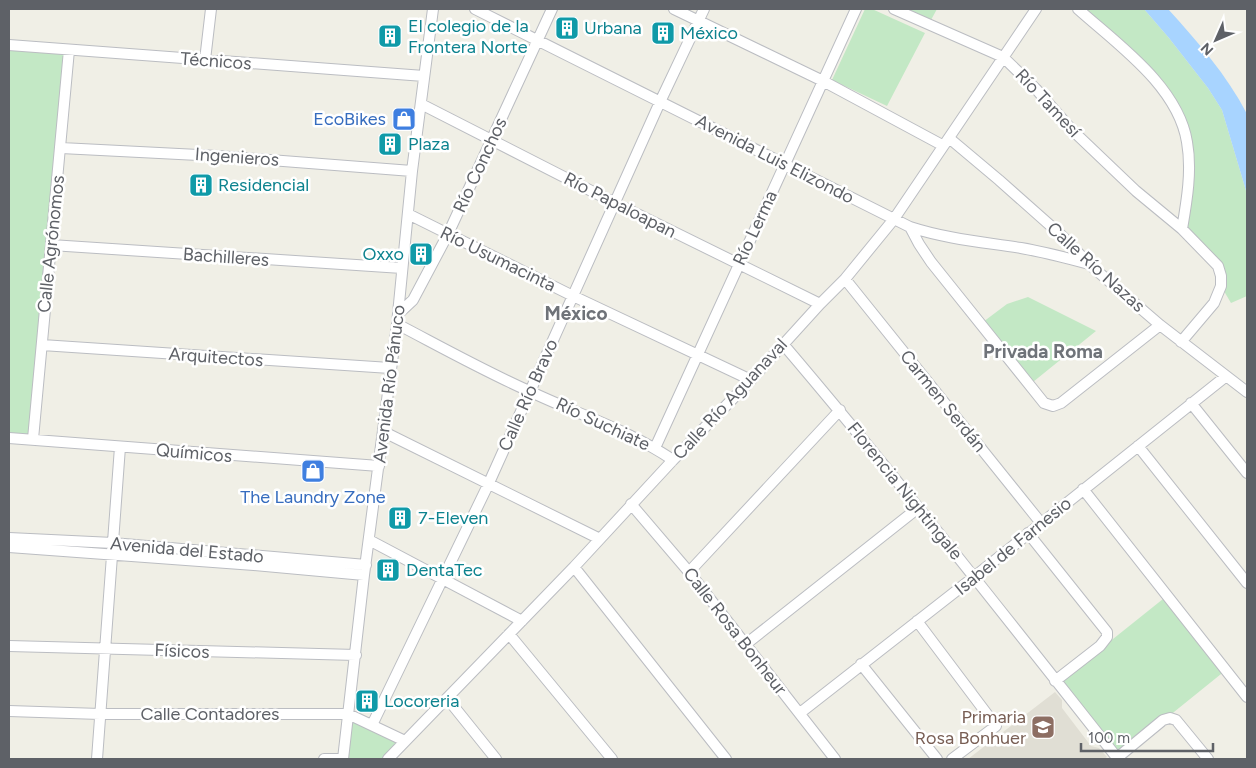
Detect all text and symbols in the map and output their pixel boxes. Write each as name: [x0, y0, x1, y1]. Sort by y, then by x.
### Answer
place label: El colegio de la Frontera Norte: [408, 15, 529, 58]
building icon: Urbana: [554, 15, 580, 41]
north arrow: [1191, 15, 1241, 65]
place label: Urbana: [584, 17, 642, 39]
building icon: México: [650, 20, 676, 46]
place label: México: [680, 22, 738, 44]
building icon: El colegio de la Frontera Norte: [377, 23, 403, 49]
text: N: [1197, 39, 1217, 59]
street label: Técnicos: [180, 48, 252, 74]
street label: Río Tamesí: [1011, 64, 1086, 143]
shop icon: EcoBikes: [391, 106, 417, 132]
place label: EcoBikes: [313, 108, 386, 130]
street label: Avenida Luis Elizondo: [692, 110, 858, 208]
street label: Río Conchos: [448, 114, 512, 216]
building icon: Plaza: [377, 131, 403, 157]
place label: Plaza: [408, 133, 450, 155]
street label: Ingenieros: [194, 143, 280, 171]
street label: Río Papaloapan: [560, 167, 680, 243]
building icon: Residencial: [188, 172, 214, 198]
street label: Calle Agrónomos: [33, 174, 69, 314]
place label: Residencial: [218, 174, 309, 196]
street label: Río Lerma: [728, 187, 782, 269]
street label: Calle Río Nazas: [1042, 217, 1150, 317]
street label: Río Usumacinta: [437, 222, 559, 296]
building icon: Oxxo: [408, 241, 434, 267]
street label: Bachilleres: [182, 243, 270, 271]
place label: Oxxo: [363, 243, 404, 265]
district label: México: [544, 302, 608, 325]
street label: Avenida Río Pánuco: [368, 304, 410, 464]
street label: Calle Río Aguanaval: [668, 334, 792, 464]
street label: Calle Río Bravo: [493, 336, 563, 454]
district label: Privada Roma: [983, 340, 1103, 363]
street label: Arquitectos: [168, 343, 264, 371]
street label: Carmen Serdán: [895, 346, 991, 456]
street label: Río Suchiate: [553, 393, 654, 455]
street label: Florencia Nightingale: [843, 418, 967, 564]
street label: Químicos: [155, 439, 233, 467]
shop icon: The Laundry Zone: [300, 458, 326, 484]
place label: The Laundry Zone: [240, 486, 386, 508]
street label: Isabel de Farnesio: [950, 492, 1076, 600]
building icon: 7-Eleven: [387, 505, 413, 531]
place label: 7-Eleven: [418, 507, 488, 529]
street label: Avenida del Estado: [109, 532, 265, 568]
building icon: DentaTec: [375, 557, 401, 583]
place label: DentaTec: [406, 559, 483, 581]
street label: Calle Rosa Bonheur: [678, 563, 792, 699]
street label: Físicos: [154, 639, 210, 663]
building icon: Locoreria: [354, 688, 380, 714]
place label: Locoreria: [384, 690, 459, 712]
street label: Calle Contadores: [140, 703, 280, 725]
place label: Primaria Rosa Bonhuer: [915, 706, 1026, 749]
school or university icon: Primaria Rosa Bonhuer: [1030, 714, 1056, 740]
scale bar: [1081, 720, 1214, 752]
text: 100 m: [1088, 729, 1130, 747]

